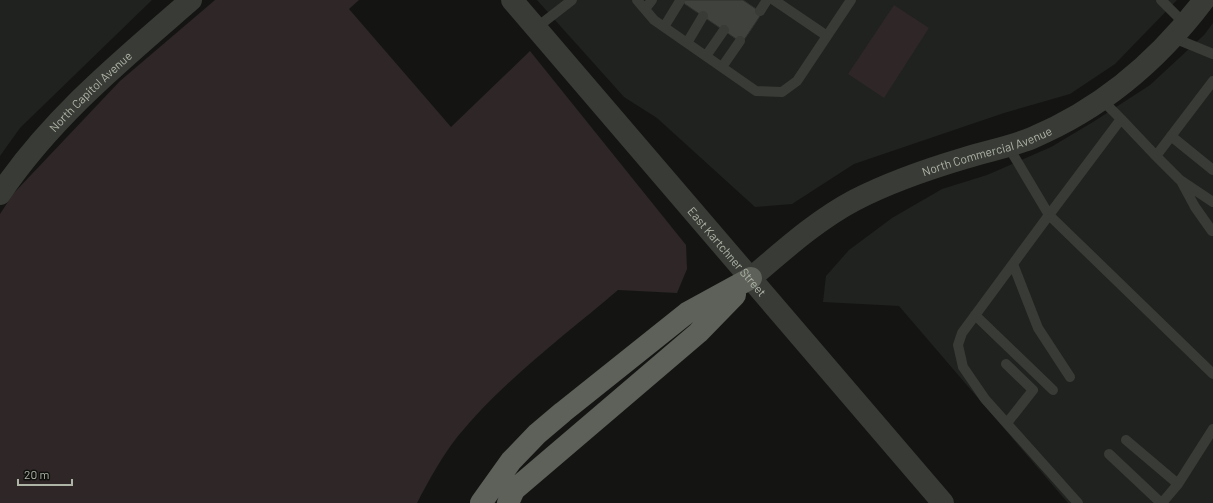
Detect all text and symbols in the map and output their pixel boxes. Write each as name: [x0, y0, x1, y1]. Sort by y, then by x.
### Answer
street label: North Capitol Avenue: [46, 48, 134, 134]
street label: North Commercial Avenue: [920, 123, 1054, 178]
street label: East Kartchner Street: [685, 204, 770, 299]
scale bar: [18, 461, 72, 487]
text: 20 m: [24, 467, 50, 481]

